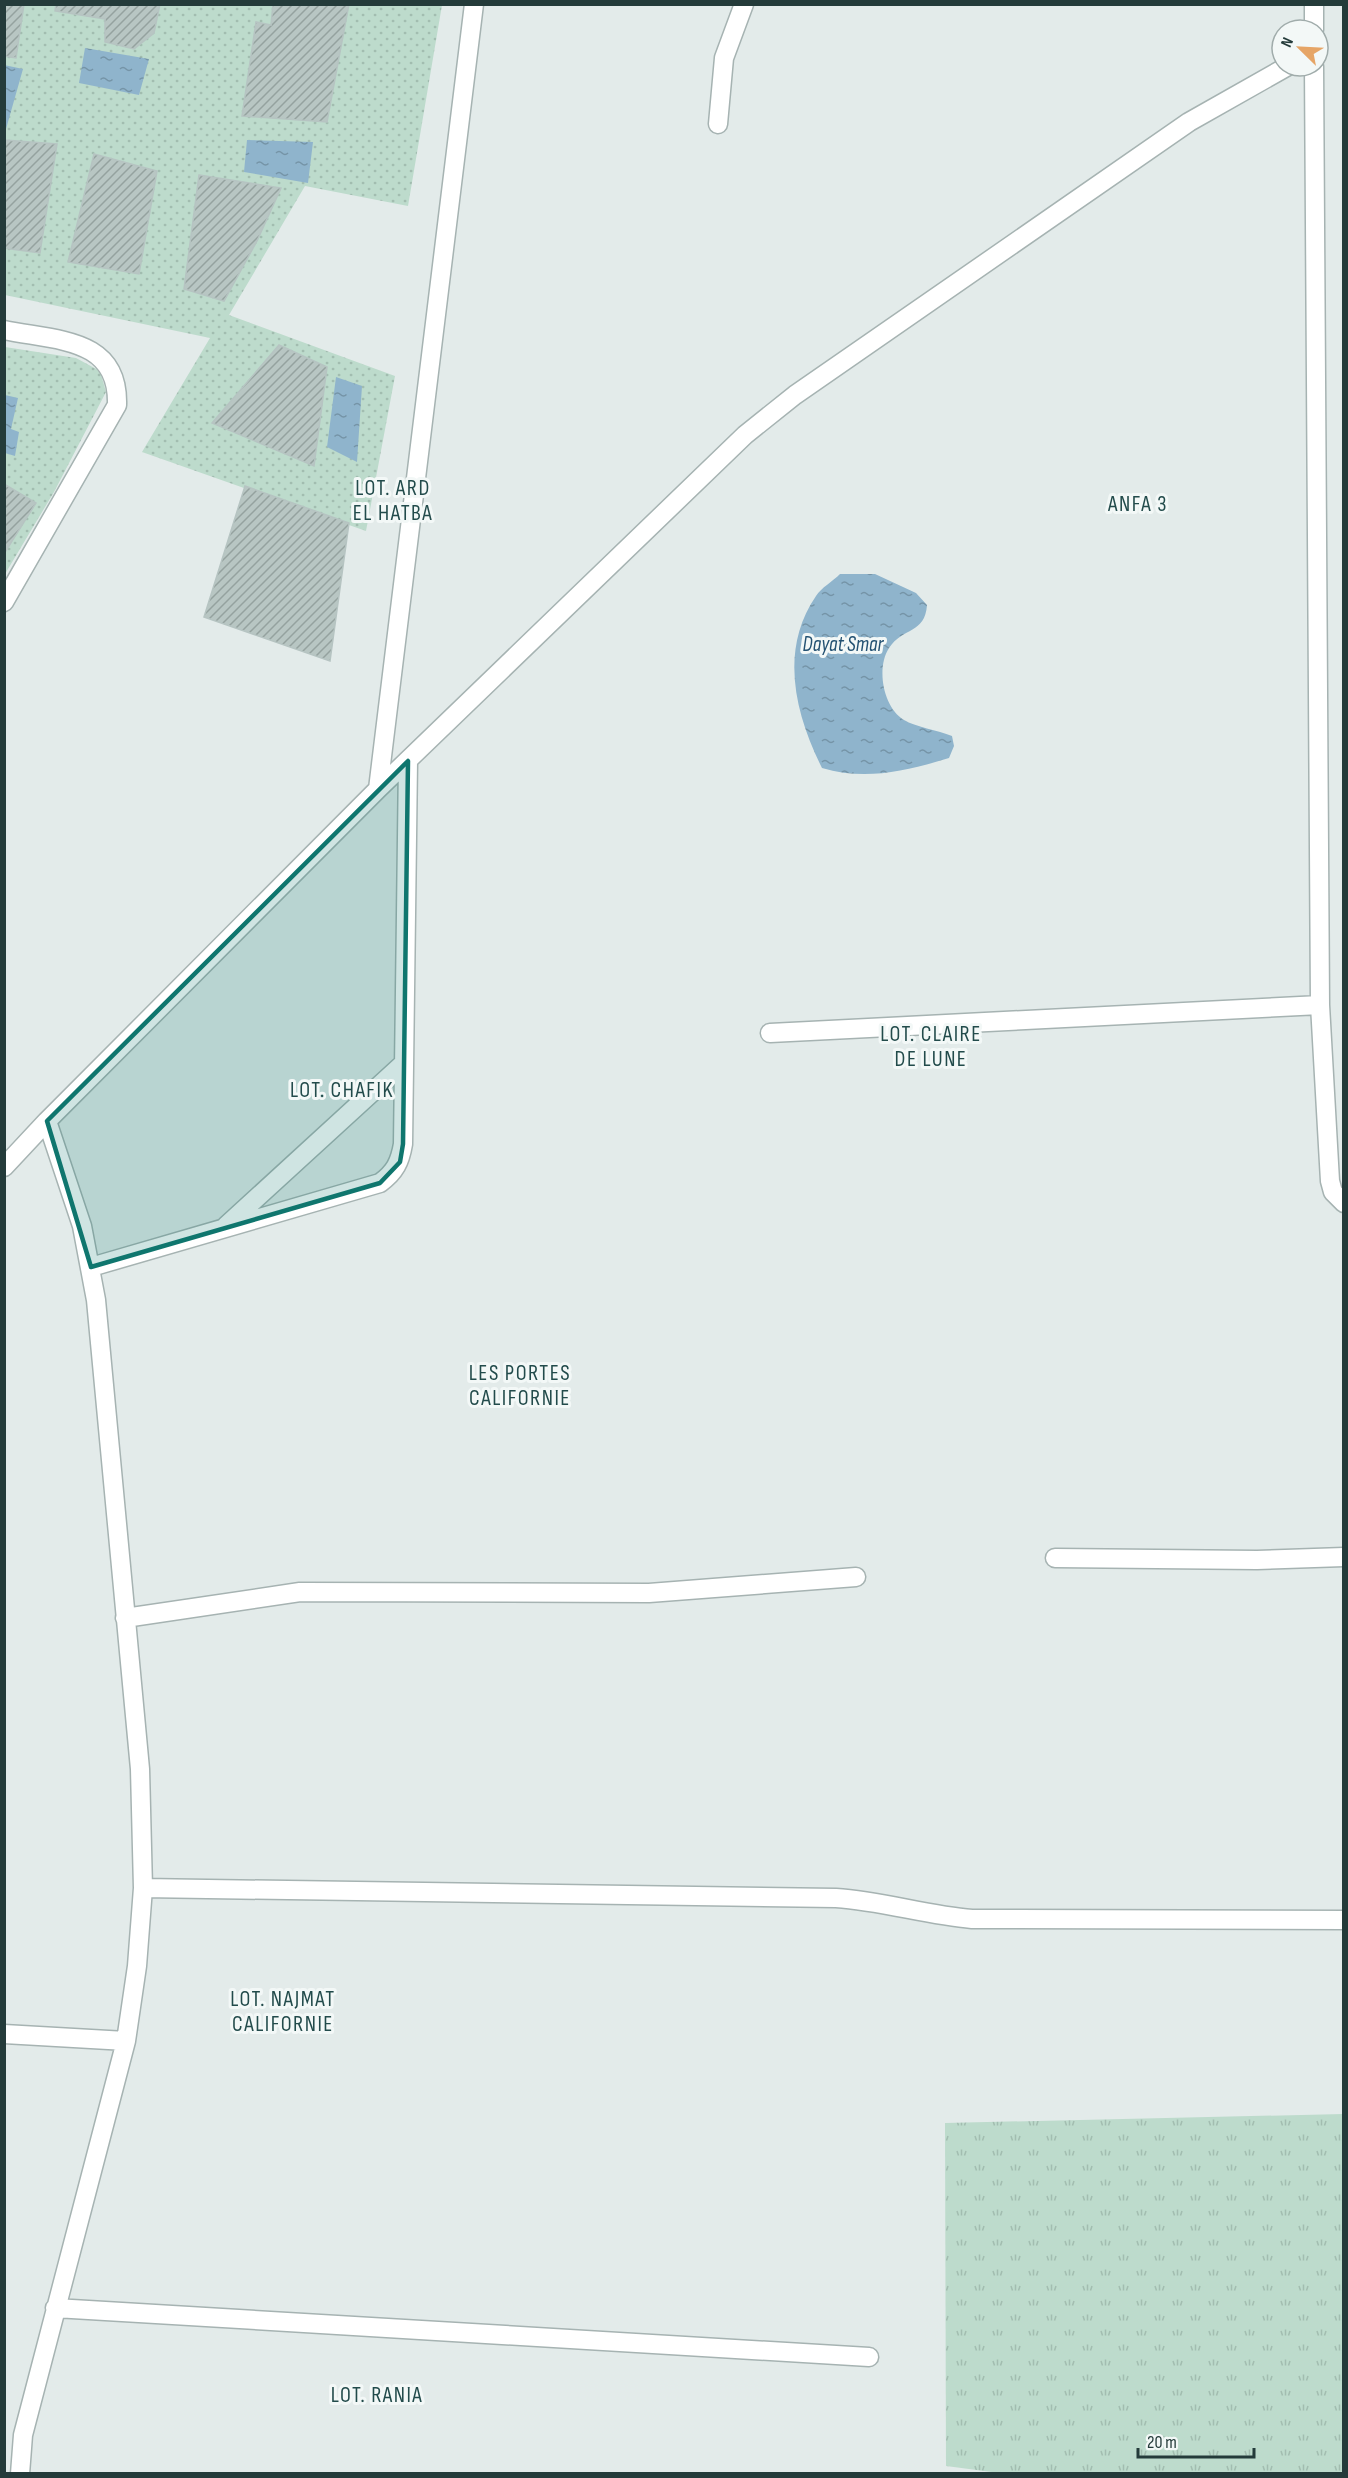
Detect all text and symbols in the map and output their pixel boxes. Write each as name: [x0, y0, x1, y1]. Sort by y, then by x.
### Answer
north arrow: [1270, 18, 1330, 78]
text: N: [1277, 35, 1298, 50]
district label: LOT. ARD EL HATBA: [353, 475, 433, 527]
district label: ANFA 3: [1107, 491, 1168, 518]
water label: Dayat Smar: [803, 632, 885, 657]
district label: LOT. CLAIRE DE LUNE: [880, 1021, 982, 1073]
district label: LOT. CHAFIK: [290, 1077, 394, 1104]
district label: LES PORTES CALIFORNIE: [469, 1360, 571, 1412]
district label: LOT. NAJMAT CALIFORNIE: [230, 1986, 336, 2038]
district label: LOT. RANIA: [331, 2382, 423, 2409]
scale bar: [1138, 2421, 1254, 2459]
text: 20 m: [1147, 2432, 1177, 2453]

